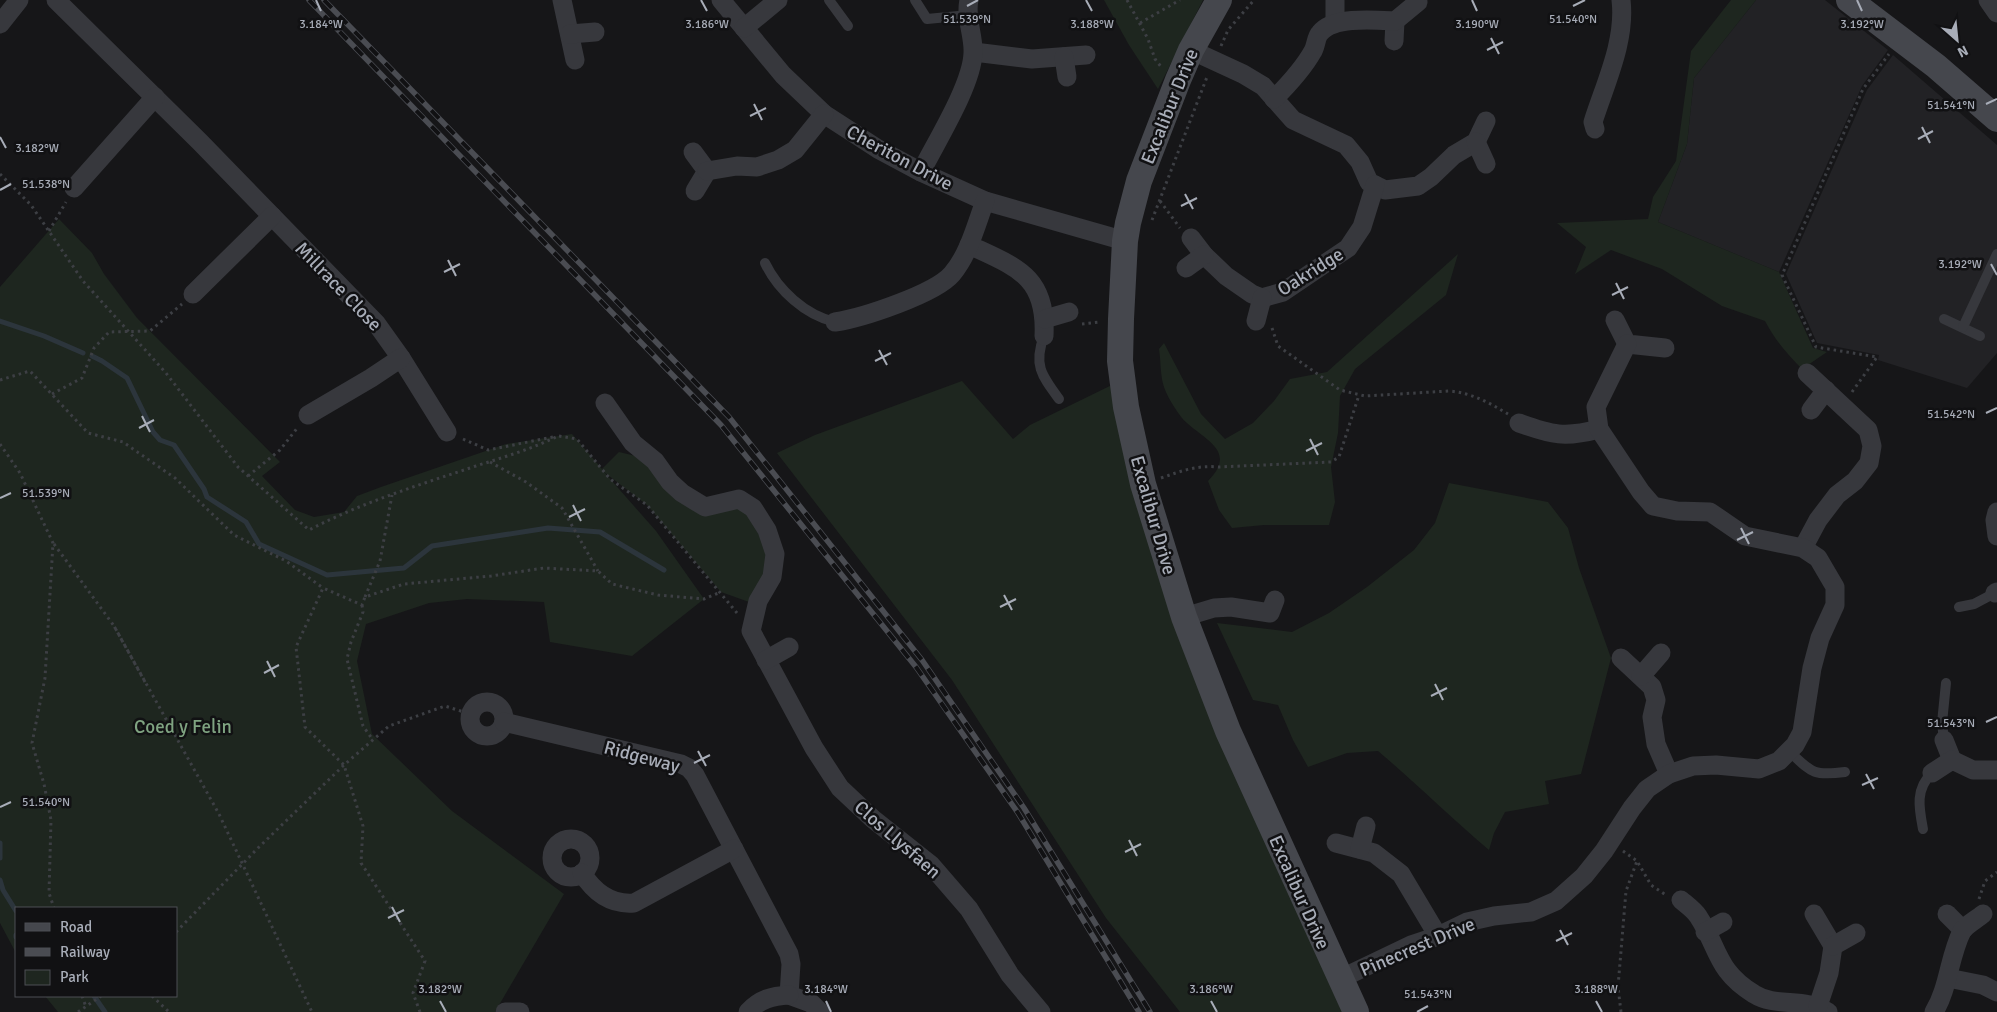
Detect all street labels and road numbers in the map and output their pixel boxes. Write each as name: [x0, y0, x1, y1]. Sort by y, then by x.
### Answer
street label: Excalibur Drive: [1136, 45, 1204, 168]
street label: Cheriton Drive: [842, 120, 957, 196]
street label: Millrace Close: [290, 237, 387, 336]
street label: Oakridge: [1273, 242, 1348, 301]
street label: Excalibur Drive: [1125, 453, 1181, 577]
street label: Ridgeway: [601, 735, 683, 779]
street label: Clos Llysfaen: [849, 796, 946, 884]
street label: Excalibur Drive: [1263, 832, 1335, 953]
street label: Pinecrest Drive: [1356, 912, 1478, 982]

